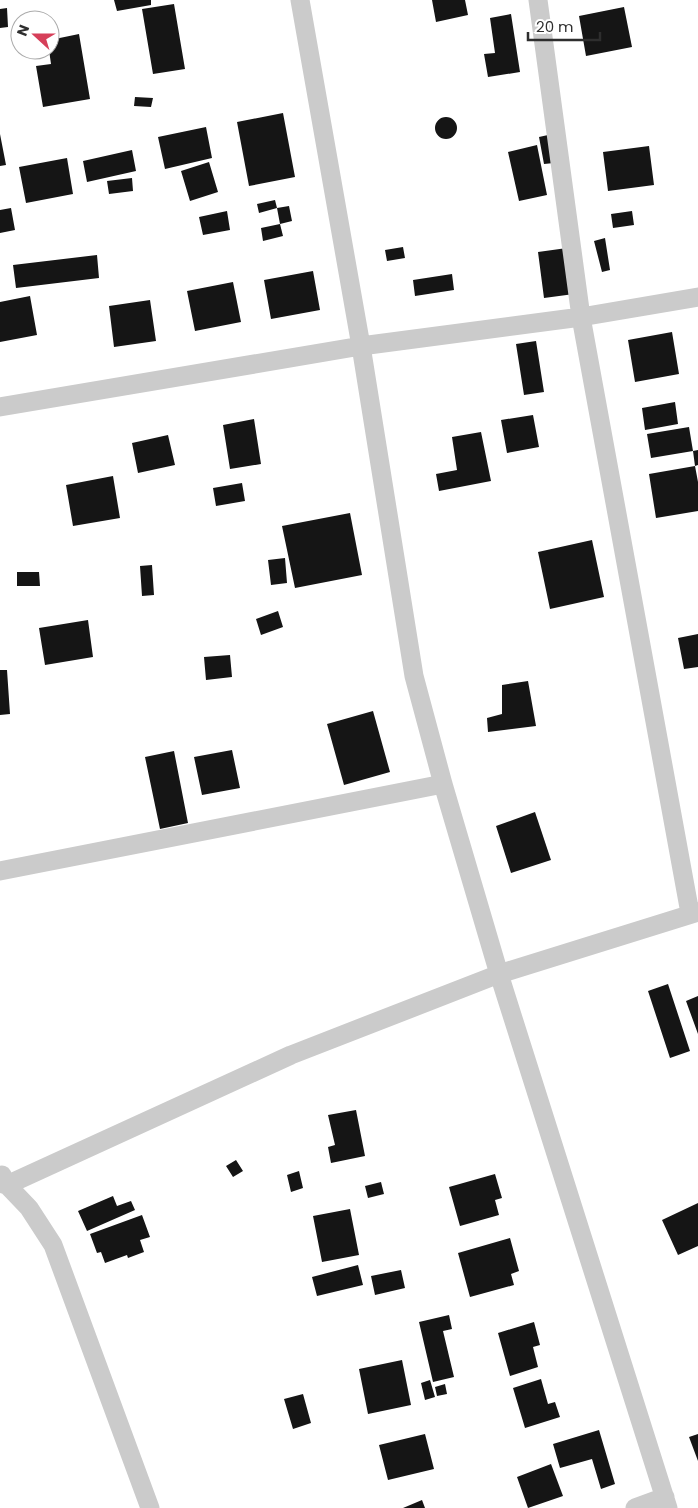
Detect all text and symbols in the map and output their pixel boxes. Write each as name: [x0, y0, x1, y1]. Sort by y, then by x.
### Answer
north arrow: [10, 10, 60, 60]
scale bar: [528, 10, 600, 42]
text: 20 m: [536, 16, 574, 37]
text: N: [12, 22, 34, 39]

